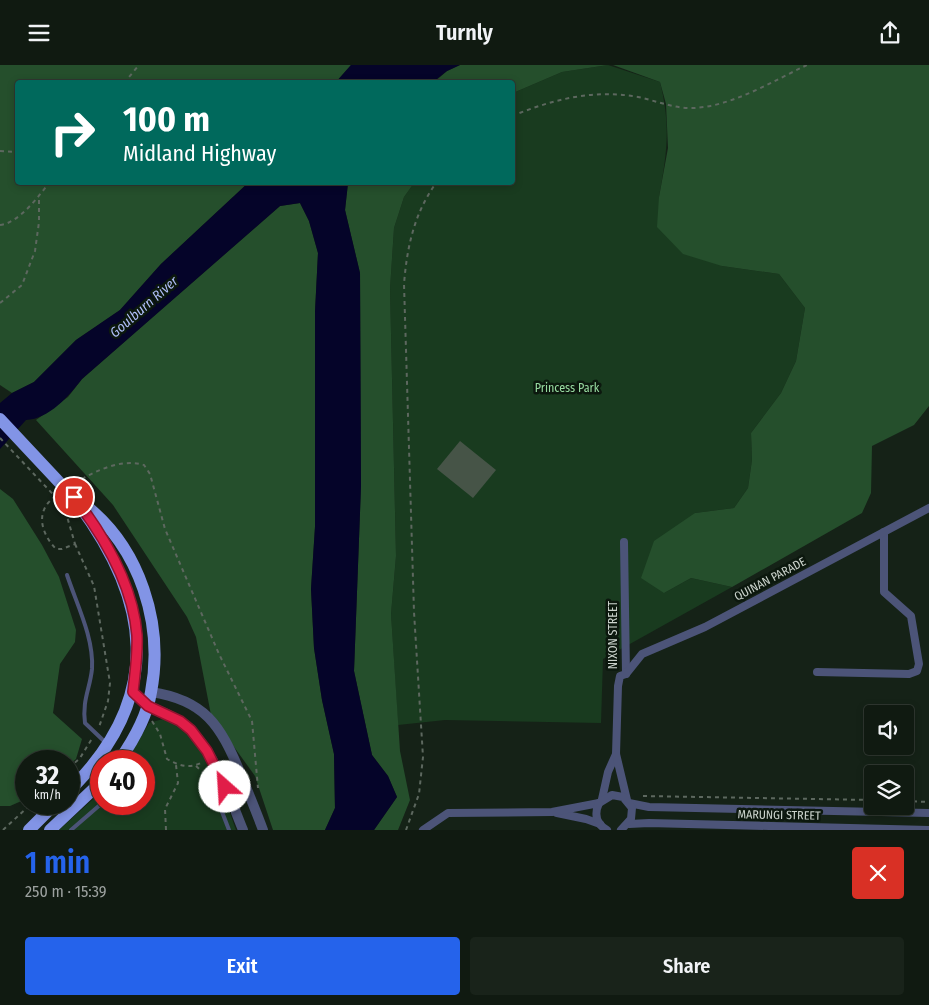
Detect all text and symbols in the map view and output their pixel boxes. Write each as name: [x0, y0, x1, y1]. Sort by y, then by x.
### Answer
icon: menu: [25, 19, 53, 47]
text: Turnly: [436, 19, 493, 46]
icon: share: [876, 19, 904, 47]
text: 100 m: [123, 98, 210, 140]
icon: right: [40, 100, 105, 165]
text: Midland Highway: [123, 140, 276, 167]
water label: Goulburn River: [106, 272, 183, 341]
park label: Princess Park: [535, 381, 600, 395]
pin: [53, 476, 95, 518]
icon: arrive: [60, 483, 88, 511]
street label: QUINAN PARADE: [732, 554, 808, 604]
street label: NIXON STREET: [606, 600, 620, 669]
map controls: [864, 705, 914, 815]
button: sound: [864, 705, 914, 755]
speed limit sign: 40: [90, 750, 155, 815]
position arrow: [198, 760, 250, 812]
text: 32: [36, 761, 59, 791]
button: layers: [864, 765, 914, 815]
text: km/h: [34, 788, 61, 802]
street label: MARUNGI STREET: [737, 807, 821, 823]
text: 1 min: [25, 845, 90, 881]
button: close: [852, 847, 904, 899]
text: 250 m · 15:39: [25, 882, 107, 901]
button: Exit: [25, 937, 460, 995]
button: Share: [470, 937, 904, 995]

